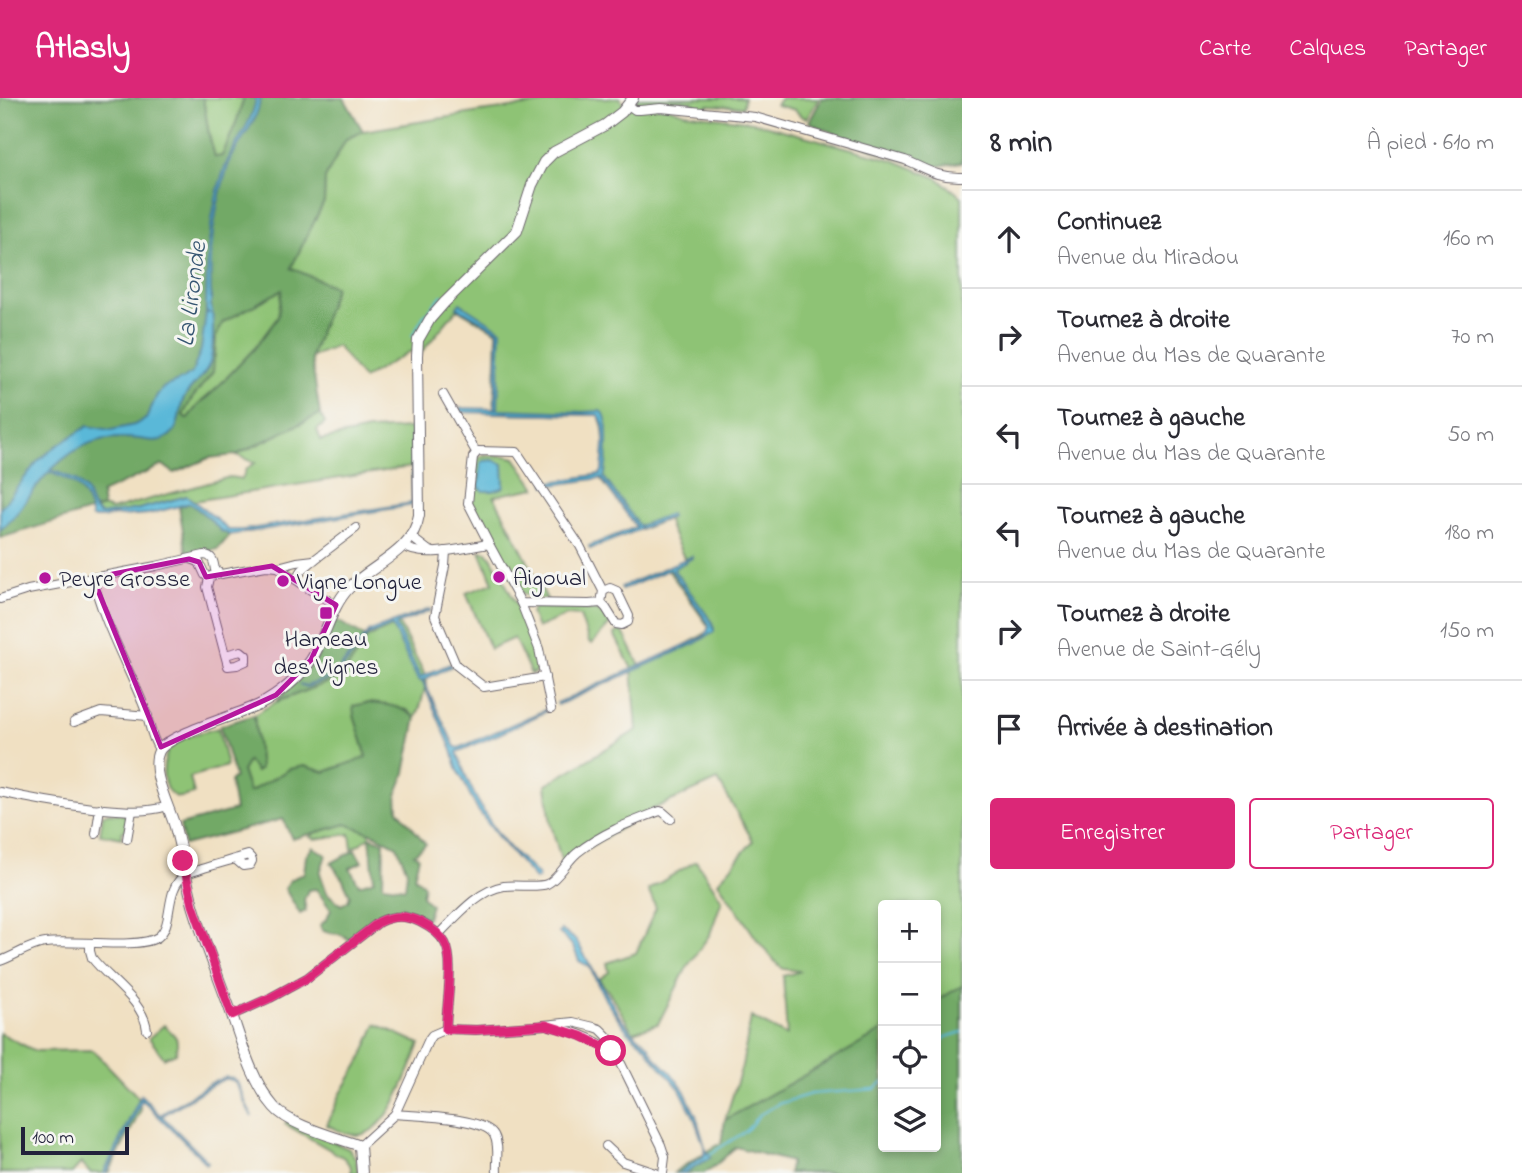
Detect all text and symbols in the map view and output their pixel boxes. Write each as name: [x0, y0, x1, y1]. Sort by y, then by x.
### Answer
text: Atlasly: [35, 25, 130, 73]
text: Carte: [1199, 32, 1251, 67]
text: Calques: [1289, 32, 1366, 67]
text: Partager: [1404, 32, 1487, 67]
text: 8 min: [990, 122, 1052, 166]
text: À pied · 610 m: [1367, 127, 1494, 160]
text: Continuez: [1057, 204, 1161, 242]
icon: ahead: [990, 220, 1028, 258]
text: 160 m: [1443, 223, 1494, 256]
water label: La Lironde: [168, 239, 218, 349]
text: Avenue du Miradou: [1057, 242, 1239, 275]
text: Tournez à droite: [1057, 302, 1230, 340]
icon: right: [990, 318, 1028, 356]
text: 70 m: [1451, 321, 1494, 354]
text: Avenue du Mas de Quarante: [1057, 340, 1325, 373]
text: Tournez à gauche: [1057, 400, 1245, 438]
icon: left: [990, 416, 1028, 454]
text: 50 m: [1447, 419, 1494, 452]
text: Avenue du Mas de Quarante: [1057, 438, 1325, 471]
text: Tournez à gauche: [1057, 498, 1245, 536]
icon: left: [990, 514, 1028, 552]
text: 180 m: [1445, 517, 1494, 550]
text: Avenue du Mas de Quarante: [1057, 536, 1325, 569]
place label: Aigoual: [513, 562, 586, 597]
place label: Peyre Grosse: [59, 563, 190, 599]
place label: Vigne Longue: [296, 566, 422, 601]
marker: Aigoual: [491, 569, 507, 585]
marker: Peyre Grosse: [37, 570, 53, 586]
marker: Vigne Longue: [275, 573, 291, 589]
text: Tournez à droite: [1057, 596, 1230, 634]
marker: Hameau des Vignes: [318, 605, 334, 621]
icon: right: [990, 612, 1028, 650]
text: 150 m: [1440, 615, 1494, 648]
place label: Hameau des Vignes: [274, 623, 378, 686]
text: Avenue de Saint-Gély: [1057, 634, 1261, 667]
icon: arrive: [990, 710, 1028, 748]
text: Arrivée à destination: [1057, 710, 1273, 748]
button: Enregistrer: [990, 798, 1235, 869]
button: Partager: [1249, 798, 1494, 869]
route end: [167, 845, 198, 876]
map controls: [878, 900, 941, 1152]
button: +: [878, 900, 941, 963]
button: −: [878, 963, 941, 1026]
button: locate: [878, 1026, 941, 1089]
route start: [595, 1035, 626, 1066]
button: layers: [878, 1089, 941, 1152]
scale bar: [21, 1124, 130, 1156]
text: 100 m: [32, 1125, 74, 1152]

